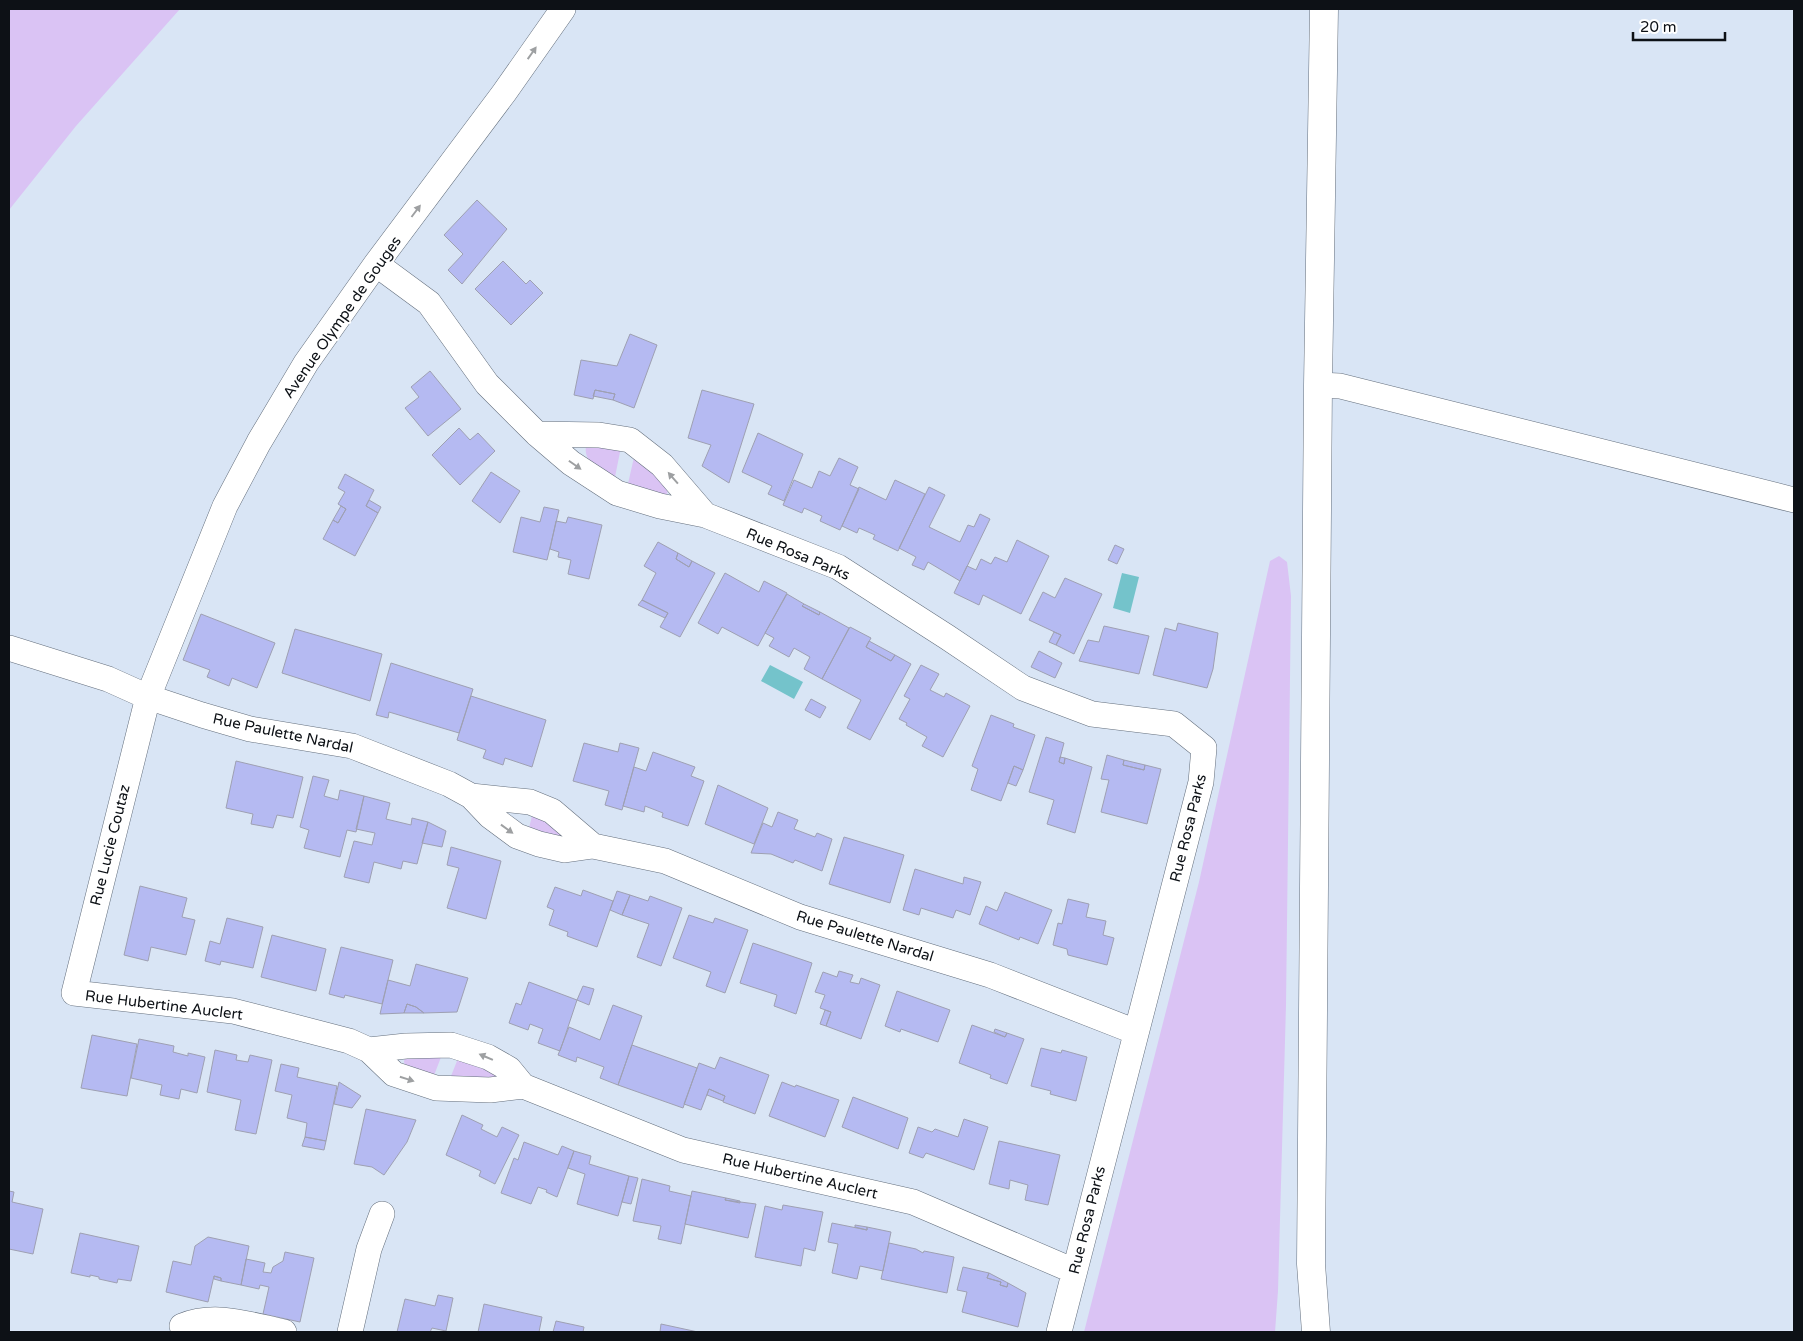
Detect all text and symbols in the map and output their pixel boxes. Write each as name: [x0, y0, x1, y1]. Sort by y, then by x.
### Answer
scale bar: [1633, 10, 1726, 42]
text: 20 m: [1640, 18, 1677, 36]
one-way arrow: [527, 47, 537, 60]
one-way arrow: [411, 204, 421, 218]
street label: Avenue Olympe de Gouges: [279, 233, 405, 401]
one-way arrow: [568, 460, 582, 470]
one-way arrow: [668, 472, 679, 485]
street label: Rue Rosa Parks: [744, 524, 852, 584]
street label: Rue Paulette Nardal: [211, 709, 355, 757]
street label: Rue Rosa Parks: [1166, 772, 1210, 884]
street label: Rue Lucie Coutaz: [86, 783, 134, 907]
one-way arrow: [500, 824, 514, 834]
street label: Rue Paulette Nardal: [794, 906, 936, 966]
street label: Rue Hubertine Auclert: [84, 986, 244, 1024]
one-way arrow: [478, 1053, 493, 1061]
one-way arrow: [400, 1075, 415, 1083]
street label: Rue Hubertine Auclert: [721, 1149, 880, 1203]
street label: Rue Rosa Parks: [1065, 1164, 1109, 1276]

